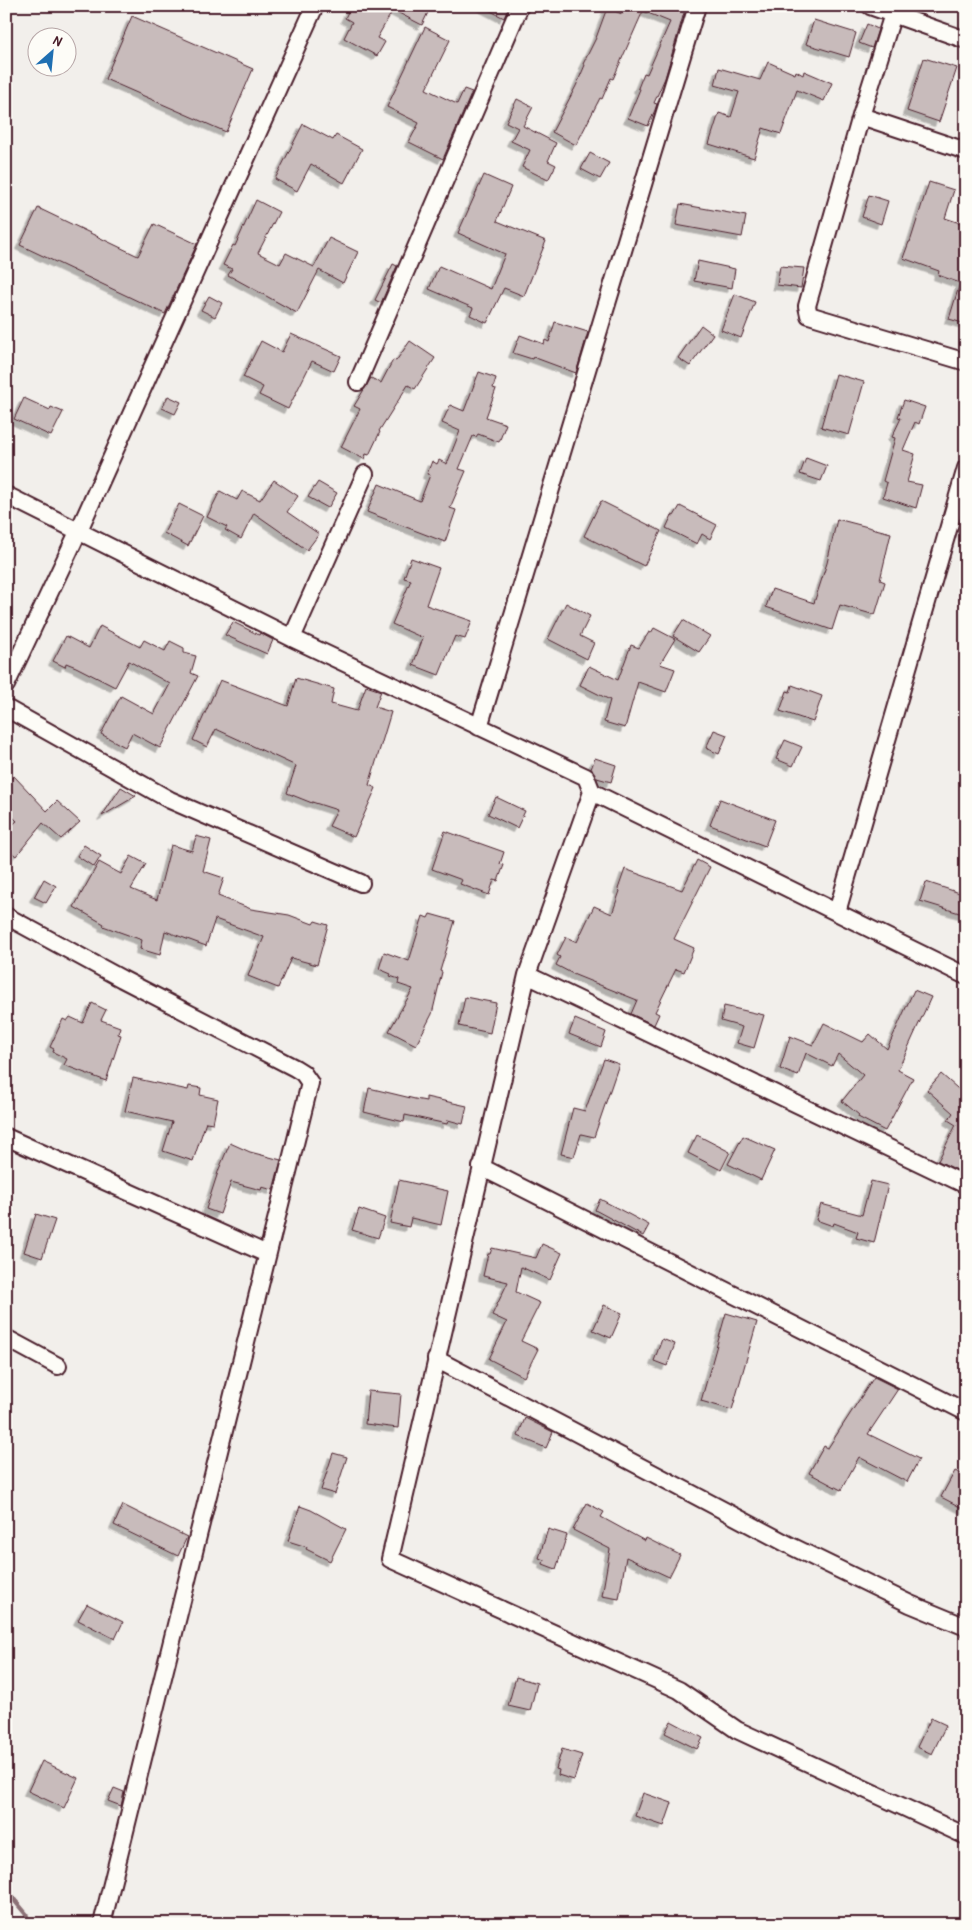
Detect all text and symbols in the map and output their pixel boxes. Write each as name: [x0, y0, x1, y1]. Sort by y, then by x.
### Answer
north arrow: [28, 28, 78, 78]
text: N: [50, 30, 66, 50]

